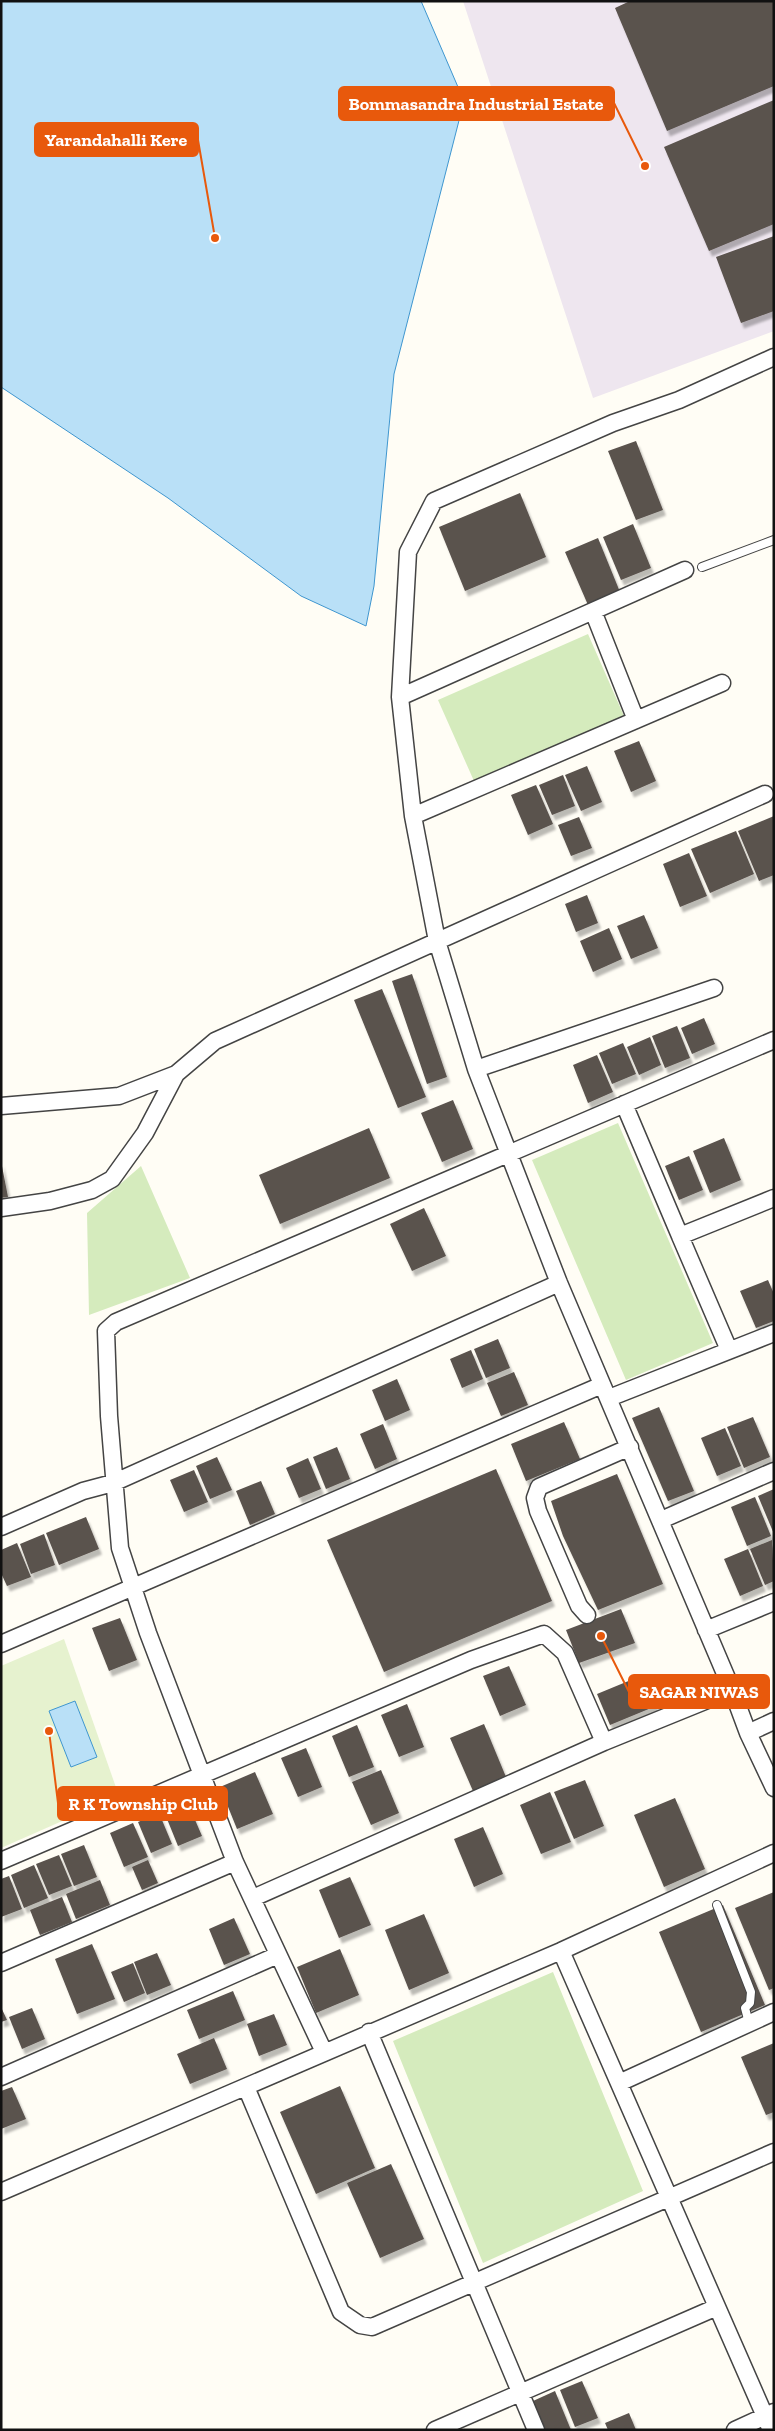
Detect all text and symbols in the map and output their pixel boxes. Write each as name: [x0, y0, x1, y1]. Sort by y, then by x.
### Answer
callout: Bommasandra Industrial Estate: [339, 87, 614, 120]
text: Bommasandra Industrial Estate: [348, 93, 604, 115]
callout: Yarandahalli Kere: [35, 123, 198, 156]
text: Yarandahalli Kere: [45, 129, 188, 151]
callout: SAGAR NIWAS: [629, 1675, 769, 1708]
text: SAGAR NIWAS: [639, 1681, 759, 1703]
callout: R K Township Club: [58, 1787, 227, 1820]
text: R K Township Club: [68, 1793, 218, 1815]

